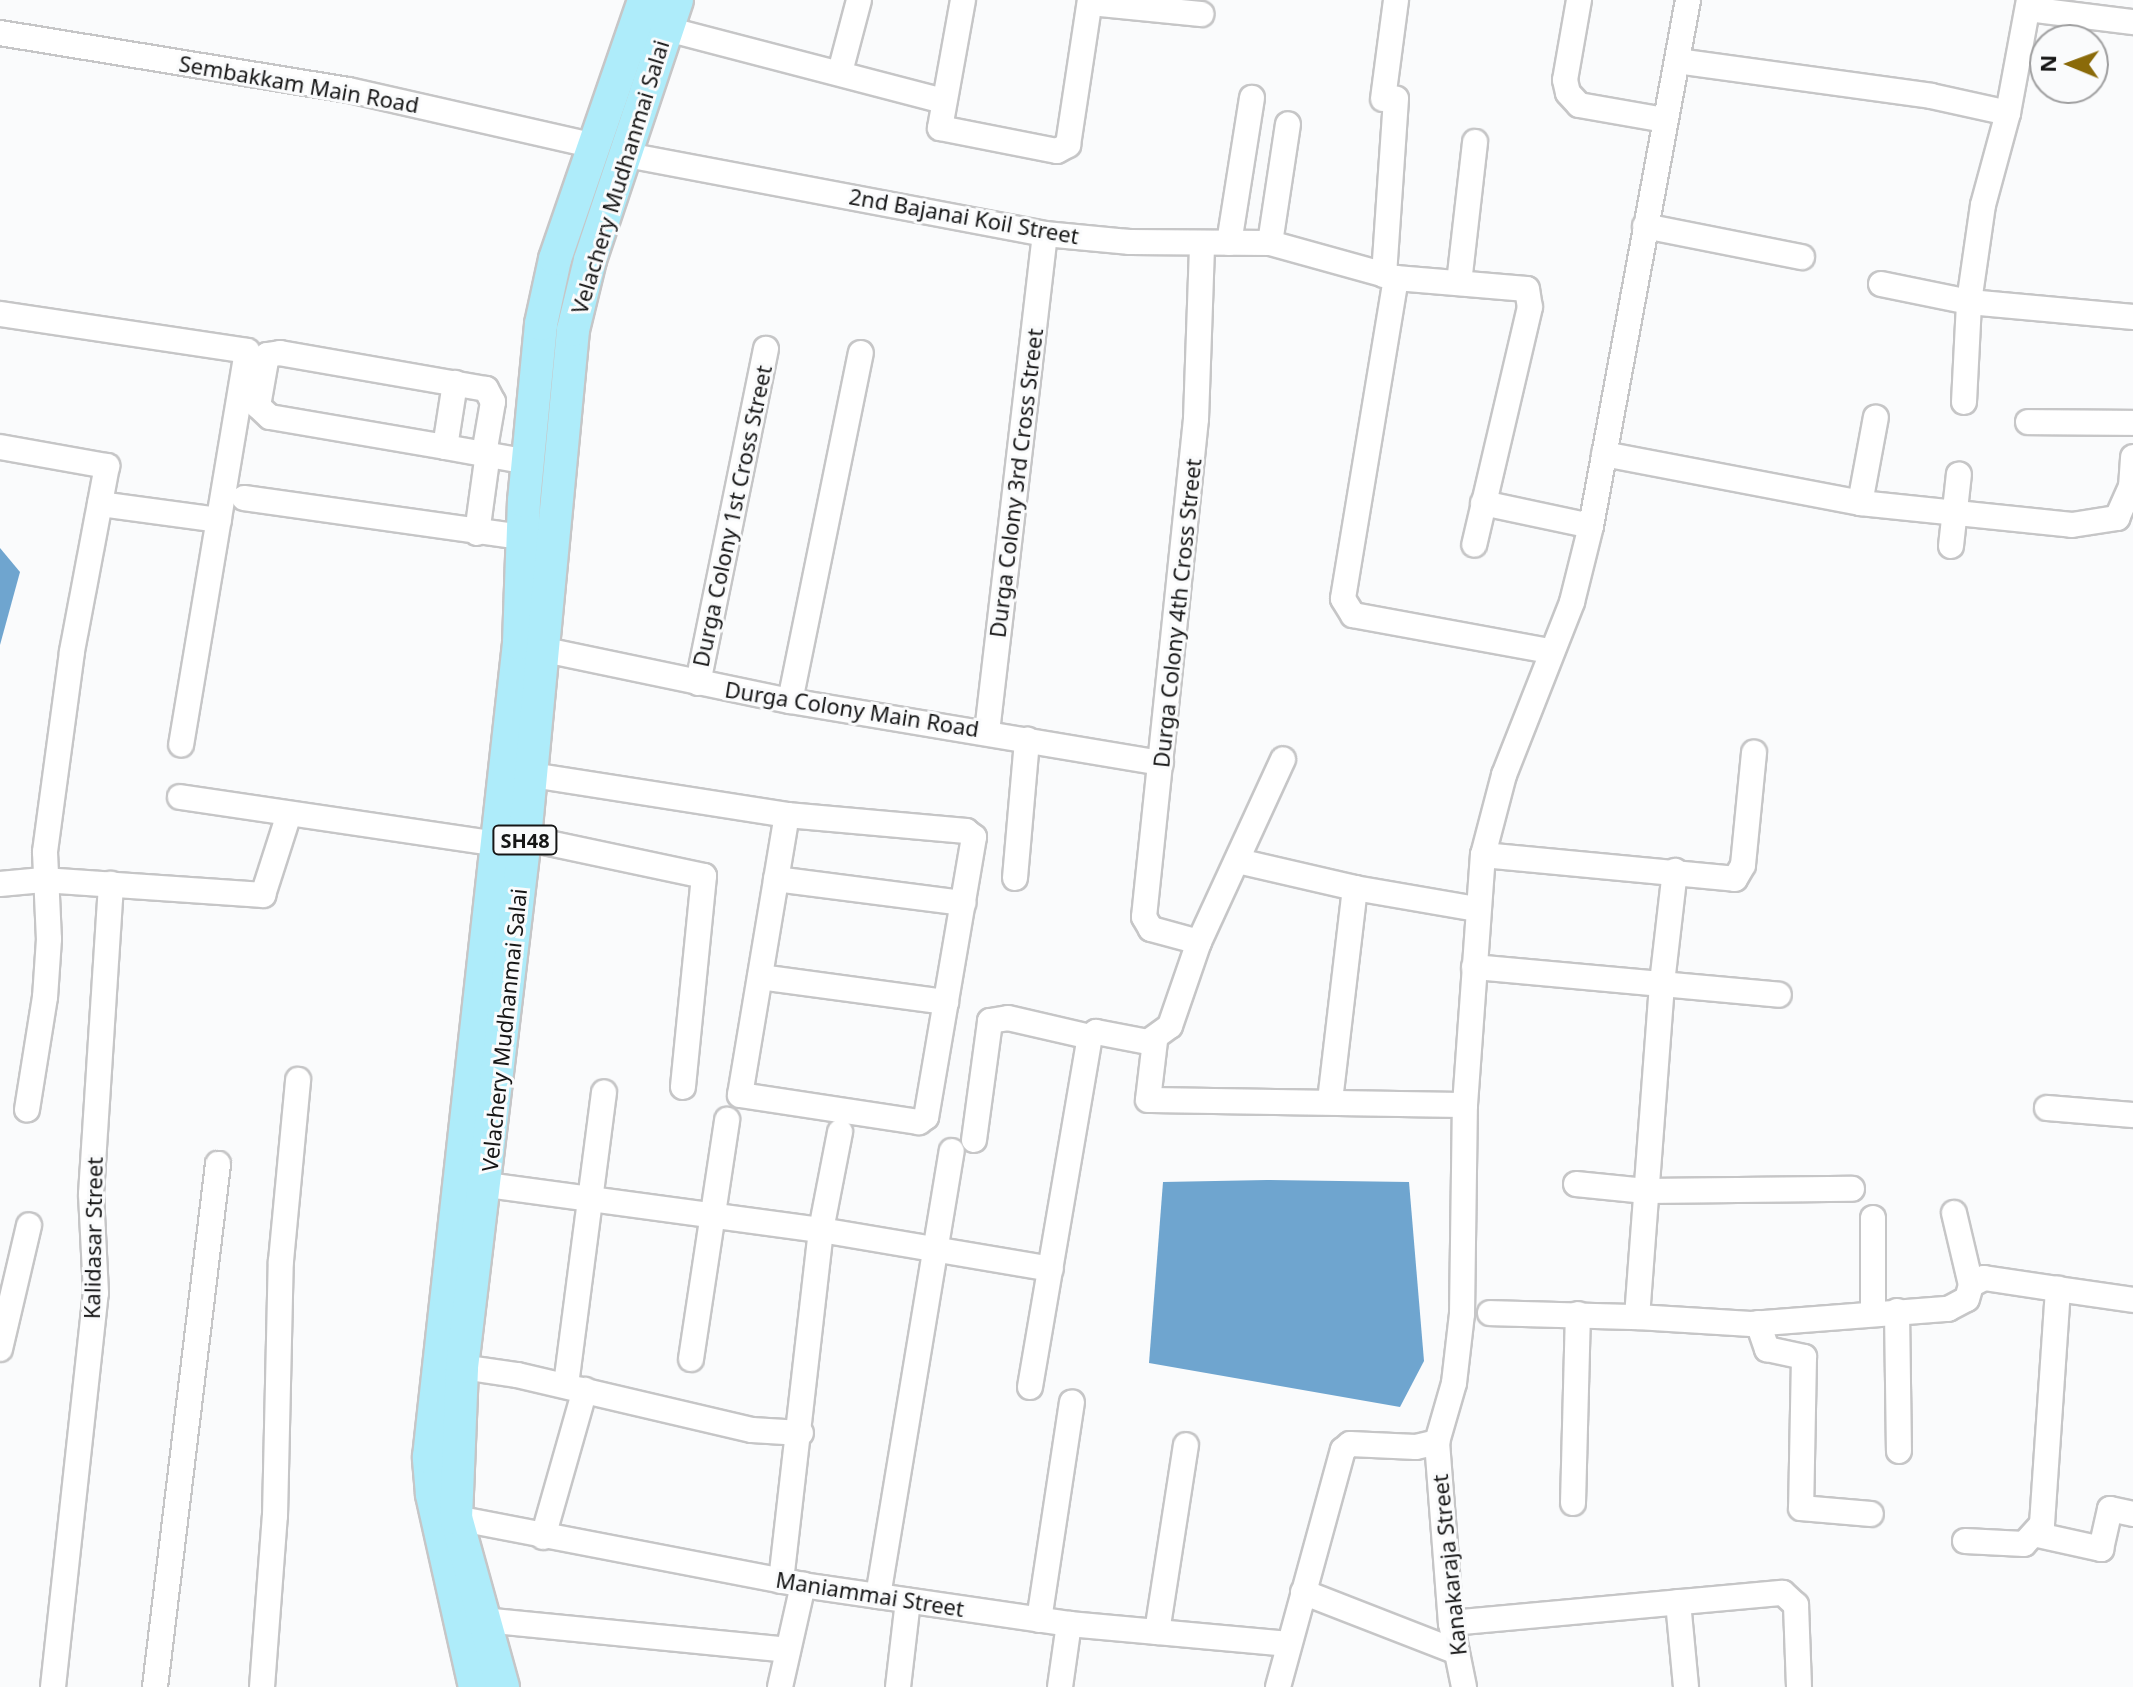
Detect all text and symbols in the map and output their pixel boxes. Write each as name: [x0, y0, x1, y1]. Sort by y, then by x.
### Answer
north arrow: [2029, 24, 2109, 104]
street label: Velachery Mudhanmai Salai: [566, 37, 674, 317]
street label: Sembakkam Main Road: [177, 50, 421, 118]
text: N: [2032, 54, 2062, 73]
street label: 2nd Bajanai Koil Street: [847, 183, 1081, 249]
street label: Durga Colony 3rd Cross Street: [984, 327, 1048, 639]
street label: Durga Colony 1st Cross Street: [687, 363, 777, 669]
street label: Durga Colony 4th Cross Street: [1148, 457, 1206, 769]
street label: Durga Colony Main Road: [723, 676, 981, 742]
road number: SH48: [491, 824, 559, 856]
street label: Velachery Mudhanmai Salai: [476, 887, 532, 1173]
street label: Kalidasar Street: [78, 1157, 108, 1319]
street label: Kanakaraja Street: [1426, 1473, 1472, 1657]
street label: Maniammai Street: [774, 1566, 966, 1622]

